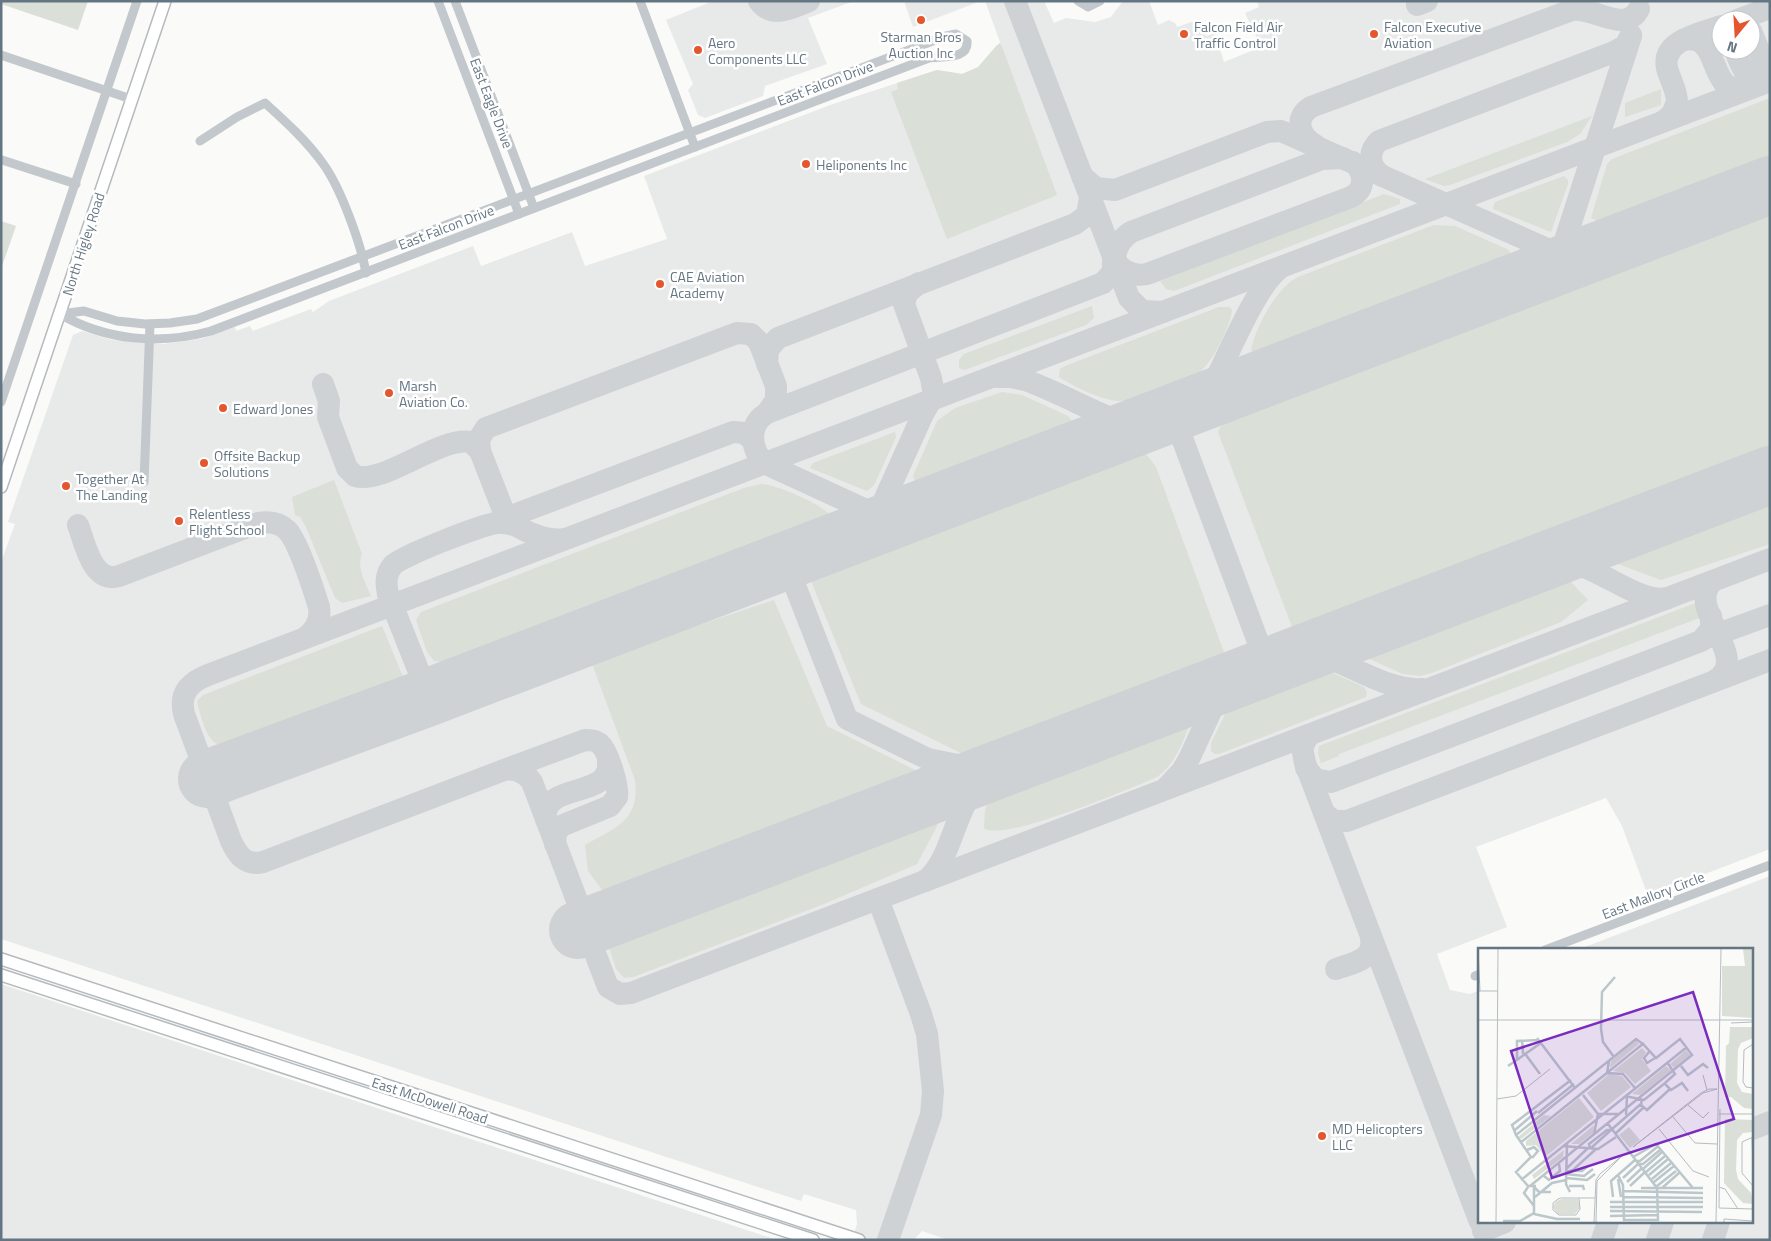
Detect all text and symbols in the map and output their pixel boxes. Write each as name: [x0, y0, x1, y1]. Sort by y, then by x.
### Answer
north arrow: [1711, 10, 1761, 60]
marker: Starman Bros Auction Inc: [915, 14, 927, 26]
place label: Falcon Field Air Traffic Control: [1194, 16, 1283, 53]
place label: Falcon Executive Aviation: [1384, 16, 1481, 53]
place label: Starman Bros Auction Inc: [881, 26, 961, 63]
marker: Falcon Field Air Traffic Control: [1178, 28, 1190, 40]
marker: Falcon Executive Aviation: [1368, 28, 1380, 40]
place label: Aero Components LLC: [708, 32, 807, 69]
text: N: [1724, 36, 1740, 59]
marker: Aero Components LLC: [692, 44, 704, 56]
street label: East Eagle Drive: [465, 55, 519, 151]
street label: East Falcon Drive: [774, 55, 876, 111]
place label: Heliponents Inc: [816, 154, 907, 175]
marker: Heliponents Inc: [800, 158, 812, 170]
street label: North Higley Road: [56, 190, 110, 298]
street label: East Falcon Drive: [395, 199, 497, 255]
place label: CAE Aviation Academy: [670, 266, 745, 303]
marker: CAE Aviation Academy: [654, 278, 666, 290]
place label: Marsh Aviation Co.: [399, 375, 468, 412]
marker: Marsh Aviation Co.: [383, 387, 395, 399]
place label: Edward Jones: [233, 398, 313, 419]
marker: Edward Jones: [217, 402, 229, 414]
place label: Offsite Backup Solutions: [214, 445, 300, 482]
marker: Offsite Backup Solutions: [198, 457, 210, 469]
place label: Together At The Landing: [76, 468, 147, 505]
marker: Together At The Landing: [60, 480, 72, 492]
place label: Relentless Flight School: [189, 503, 265, 540]
marker: Relentless Flight School: [173, 515, 185, 527]
street label: East Mallory Circle: [1599, 866, 1707, 924]
inset map: [1478, 948, 1754, 1224]
street label: East McDowell Road: [369, 1071, 491, 1129]
place label: MD Helicopters LLC: [1332, 1118, 1423, 1155]
marker: MD Helicopters LLC: [1316, 1130, 1328, 1142]

